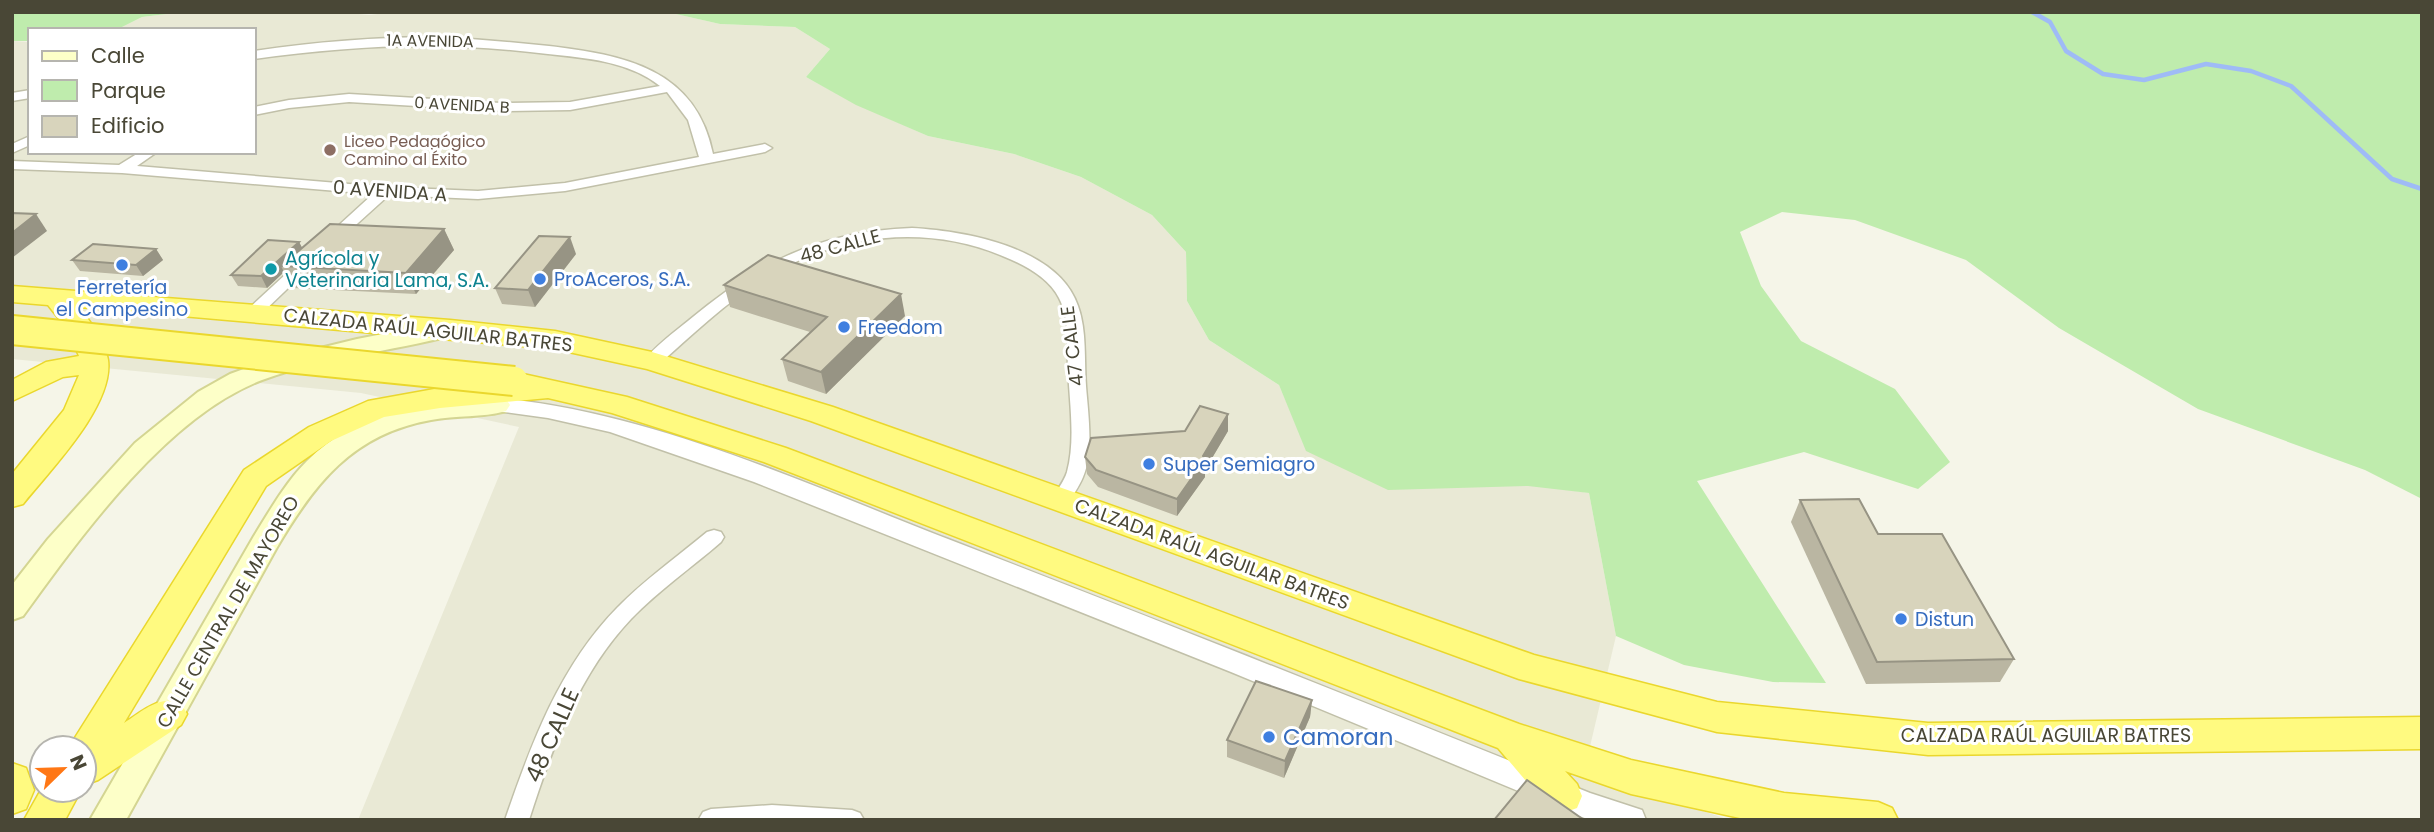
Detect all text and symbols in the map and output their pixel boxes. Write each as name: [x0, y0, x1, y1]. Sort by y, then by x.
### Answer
legend: [28, 28, 256, 154]
street label: 1A AVENIDA: [386, 29, 474, 53]
text: Calle: [91, 41, 145, 70]
text: Parque: [91, 76, 166, 105]
street label: 0 AVENIDA B: [414, 91, 510, 119]
text: Edificio: [91, 111, 165, 140]
place label: Liceo Pedagógico Camino al Éxito: [344, 130, 486, 171]
marker: Liceo Pedagógico Camino al Éxito: [322, 142, 338, 158]
street label: 0 AVENIDA A: [332, 174, 448, 208]
street label: 48 CALLE: [797, 222, 883, 270]
place label: Agrícola y Veterinaria Lama, S.A.: [285, 245, 489, 294]
marker: Ferretería el Campesino: [114, 257, 130, 273]
marker: Agrícola y Veterinaria Lama, S.A.: [263, 261, 279, 277]
place label: ProAceros, S.A.: [554, 266, 690, 293]
marker: ProAceros, S.A.: [532, 271, 548, 287]
place label: Ferretería el Campesino: [56, 274, 188, 323]
street label: CALZADA RAÚL AGUILAR BATRES: [282, 301, 574, 359]
street label: 47 CALLE: [1054, 304, 1090, 388]
place label: Freedom: [858, 314, 943, 341]
marker: Freedom: [836, 319, 852, 335]
place label: Super Semiagro: [1163, 451, 1315, 478]
marker: Super Semiagro: [1141, 456, 1157, 472]
street label: CALLE CENTRAL DE MAYOREO: [150, 491, 306, 733]
street label: CALZADA RAÚL AGUILAR BATRES: [1071, 492, 1353, 616]
place label: Distun: [1915, 606, 1974, 633]
marker: Distun: [1893, 611, 1909, 627]
street label: 48 CALLE: [517, 683, 587, 787]
place label: Camoran: [1283, 721, 1394, 753]
street label: CALZADA RAÚL AGUILAR BATRES: [1901, 722, 2191, 749]
marker: Camoran: [1261, 729, 1277, 745]
north arrow: [28, 734, 98, 804]
text: N: [63, 751, 93, 774]

